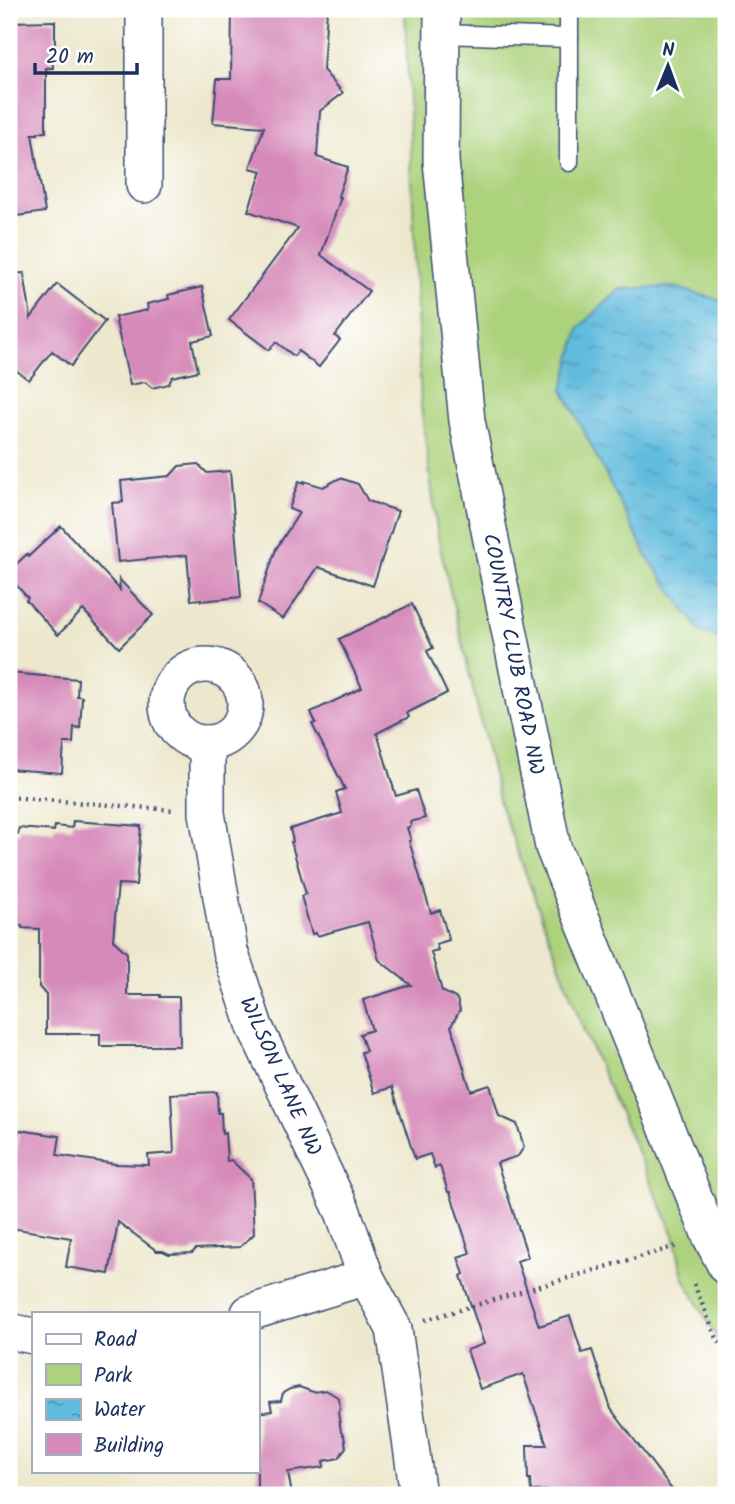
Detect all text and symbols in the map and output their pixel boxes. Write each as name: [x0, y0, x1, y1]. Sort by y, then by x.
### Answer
scale bar: [35, 32, 136, 76]
north arrow: [634, 32, 704, 102]
text: N: [662, 36, 675, 66]
text: 20 m: [46, 41, 94, 74]
street label: COUNTRY CLUB ROAD NW: [473, 531, 552, 778]
street label: WILSON LANE NW: [230, 992, 329, 1161]
legend: [32, 1312, 259, 1472]
text: Road: [94, 1324, 137, 1357]
text: Park: [94, 1360, 132, 1393]
text: Water: [94, 1394, 146, 1427]
text: Building: [94, 1430, 164, 1463]

